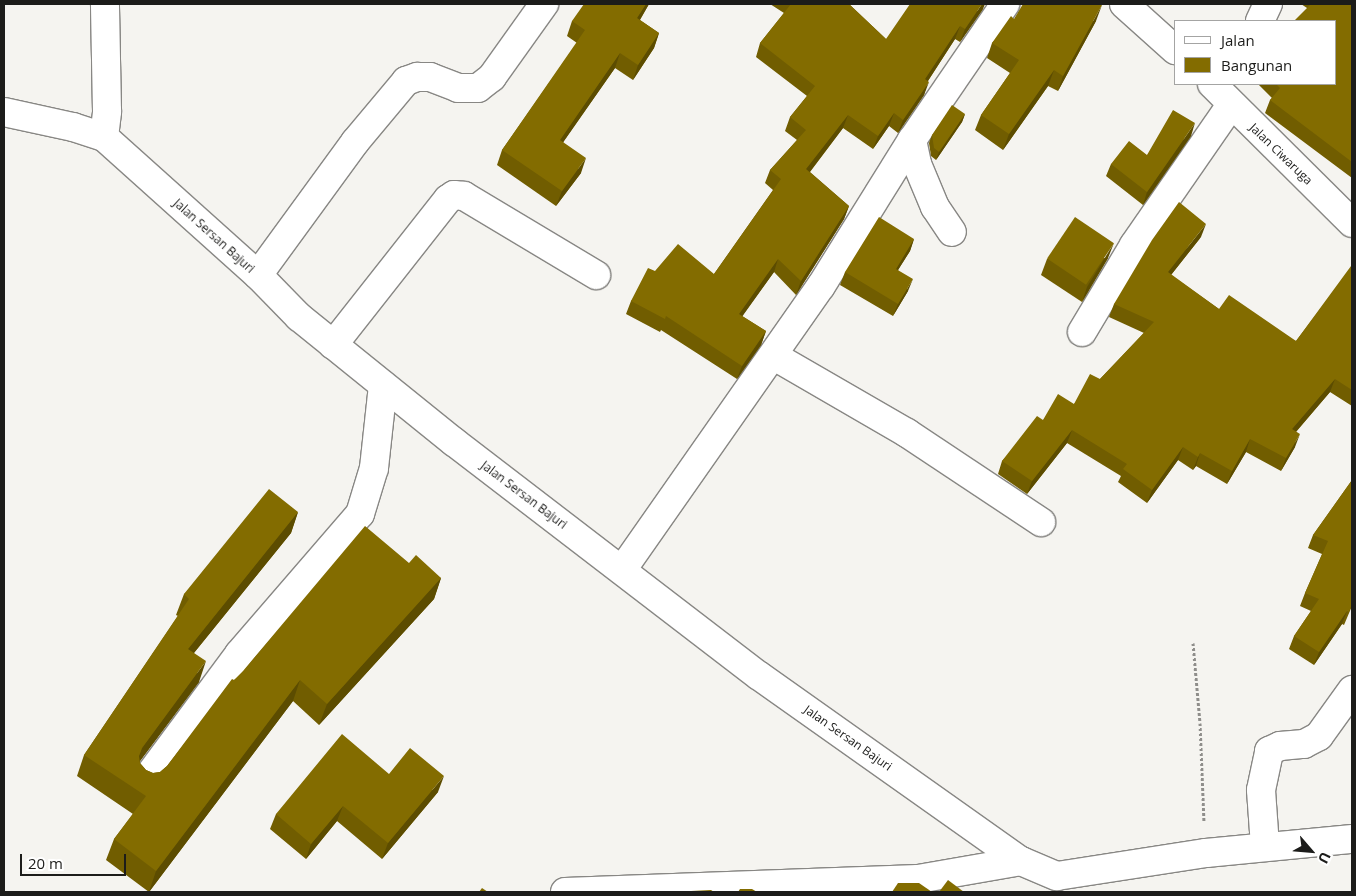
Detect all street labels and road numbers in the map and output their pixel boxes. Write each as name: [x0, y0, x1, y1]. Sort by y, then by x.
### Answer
street label: Jalan Ciwaruga: [1246, 120, 1316, 188]
street label: Jalan Sersan Bajuri: [171, 196, 257, 276]
street label: Jalan Sersan Bajuri: [478, 458, 570, 532]
street label: Jalan Sersan Bajuri: [801, 702, 895, 774]

